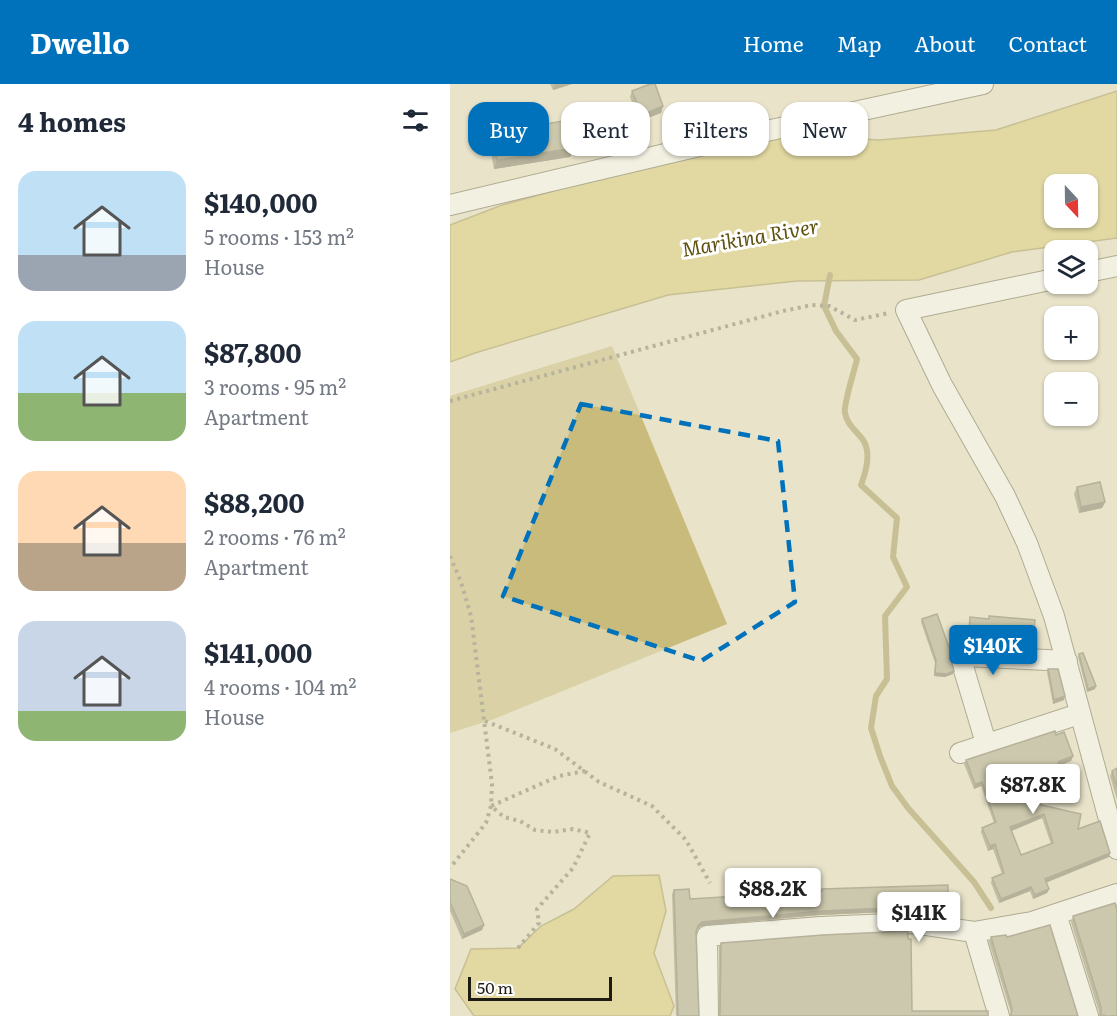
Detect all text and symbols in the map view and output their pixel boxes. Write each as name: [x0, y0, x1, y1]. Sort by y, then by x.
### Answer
text: Dwello: [30, 21, 130, 63]
text: Home: [743, 27, 804, 58]
text: Map: [837, 27, 881, 58]
text: About: [914, 27, 976, 58]
text: Contact: [1009, 27, 1087, 58]
text: 4 homes: [18, 101, 126, 140]
chip: Buy: [468, 102, 549, 156]
chip: Rent: [561, 102, 650, 156]
chip: Filters: [662, 102, 769, 156]
chip: New: [781, 102, 868, 156]
icon: filters: [399, 104, 432, 137]
north arrow: [1044, 174, 1098, 228]
map controls: [1044, 174, 1098, 426]
text: $140,000: [204, 182, 317, 221]
icon: home: [66, 195, 138, 267]
water label: Marikina River: [679, 209, 821, 263]
text: 5 rooms · 153 m²: [204, 221, 354, 251]
button: layers: [1044, 240, 1098, 294]
text: House: [204, 251, 264, 281]
button: +: [1044, 306, 1098, 360]
text: $87,800: [204, 332, 302, 371]
icon: home: [66, 345, 138, 417]
text: 3 rooms · 95 m²: [204, 371, 346, 401]
button: −: [1044, 372, 1098, 426]
text: Apartment: [204, 401, 309, 431]
text: $88,200: [204, 482, 305, 521]
icon: home: [66, 495, 138, 567]
text: 2 rooms · 76 m²: [204, 521, 346, 551]
text: Apartment: [204, 551, 309, 581]
pin: $140K: [951, 625, 1035, 676]
text: $140K: [963, 629, 1023, 659]
text: $141,000: [204, 632, 312, 671]
icon: home: [66, 645, 138, 717]
text: 4 rooms · 104 m²: [204, 671, 356, 701]
text: House: [204, 701, 264, 731]
pin: $87.8K: [984, 764, 1082, 815]
text: $87.8K: [1000, 768, 1066, 798]
pin: $88.2K: [724, 868, 822, 919]
text: $88.2K: [739, 872, 807, 902]
pin: $141K: [877, 892, 961, 943]
text: $141K: [891, 896, 947, 926]
scale bar: [468, 974, 612, 1002]
text: 50 m: [477, 975, 513, 999]

